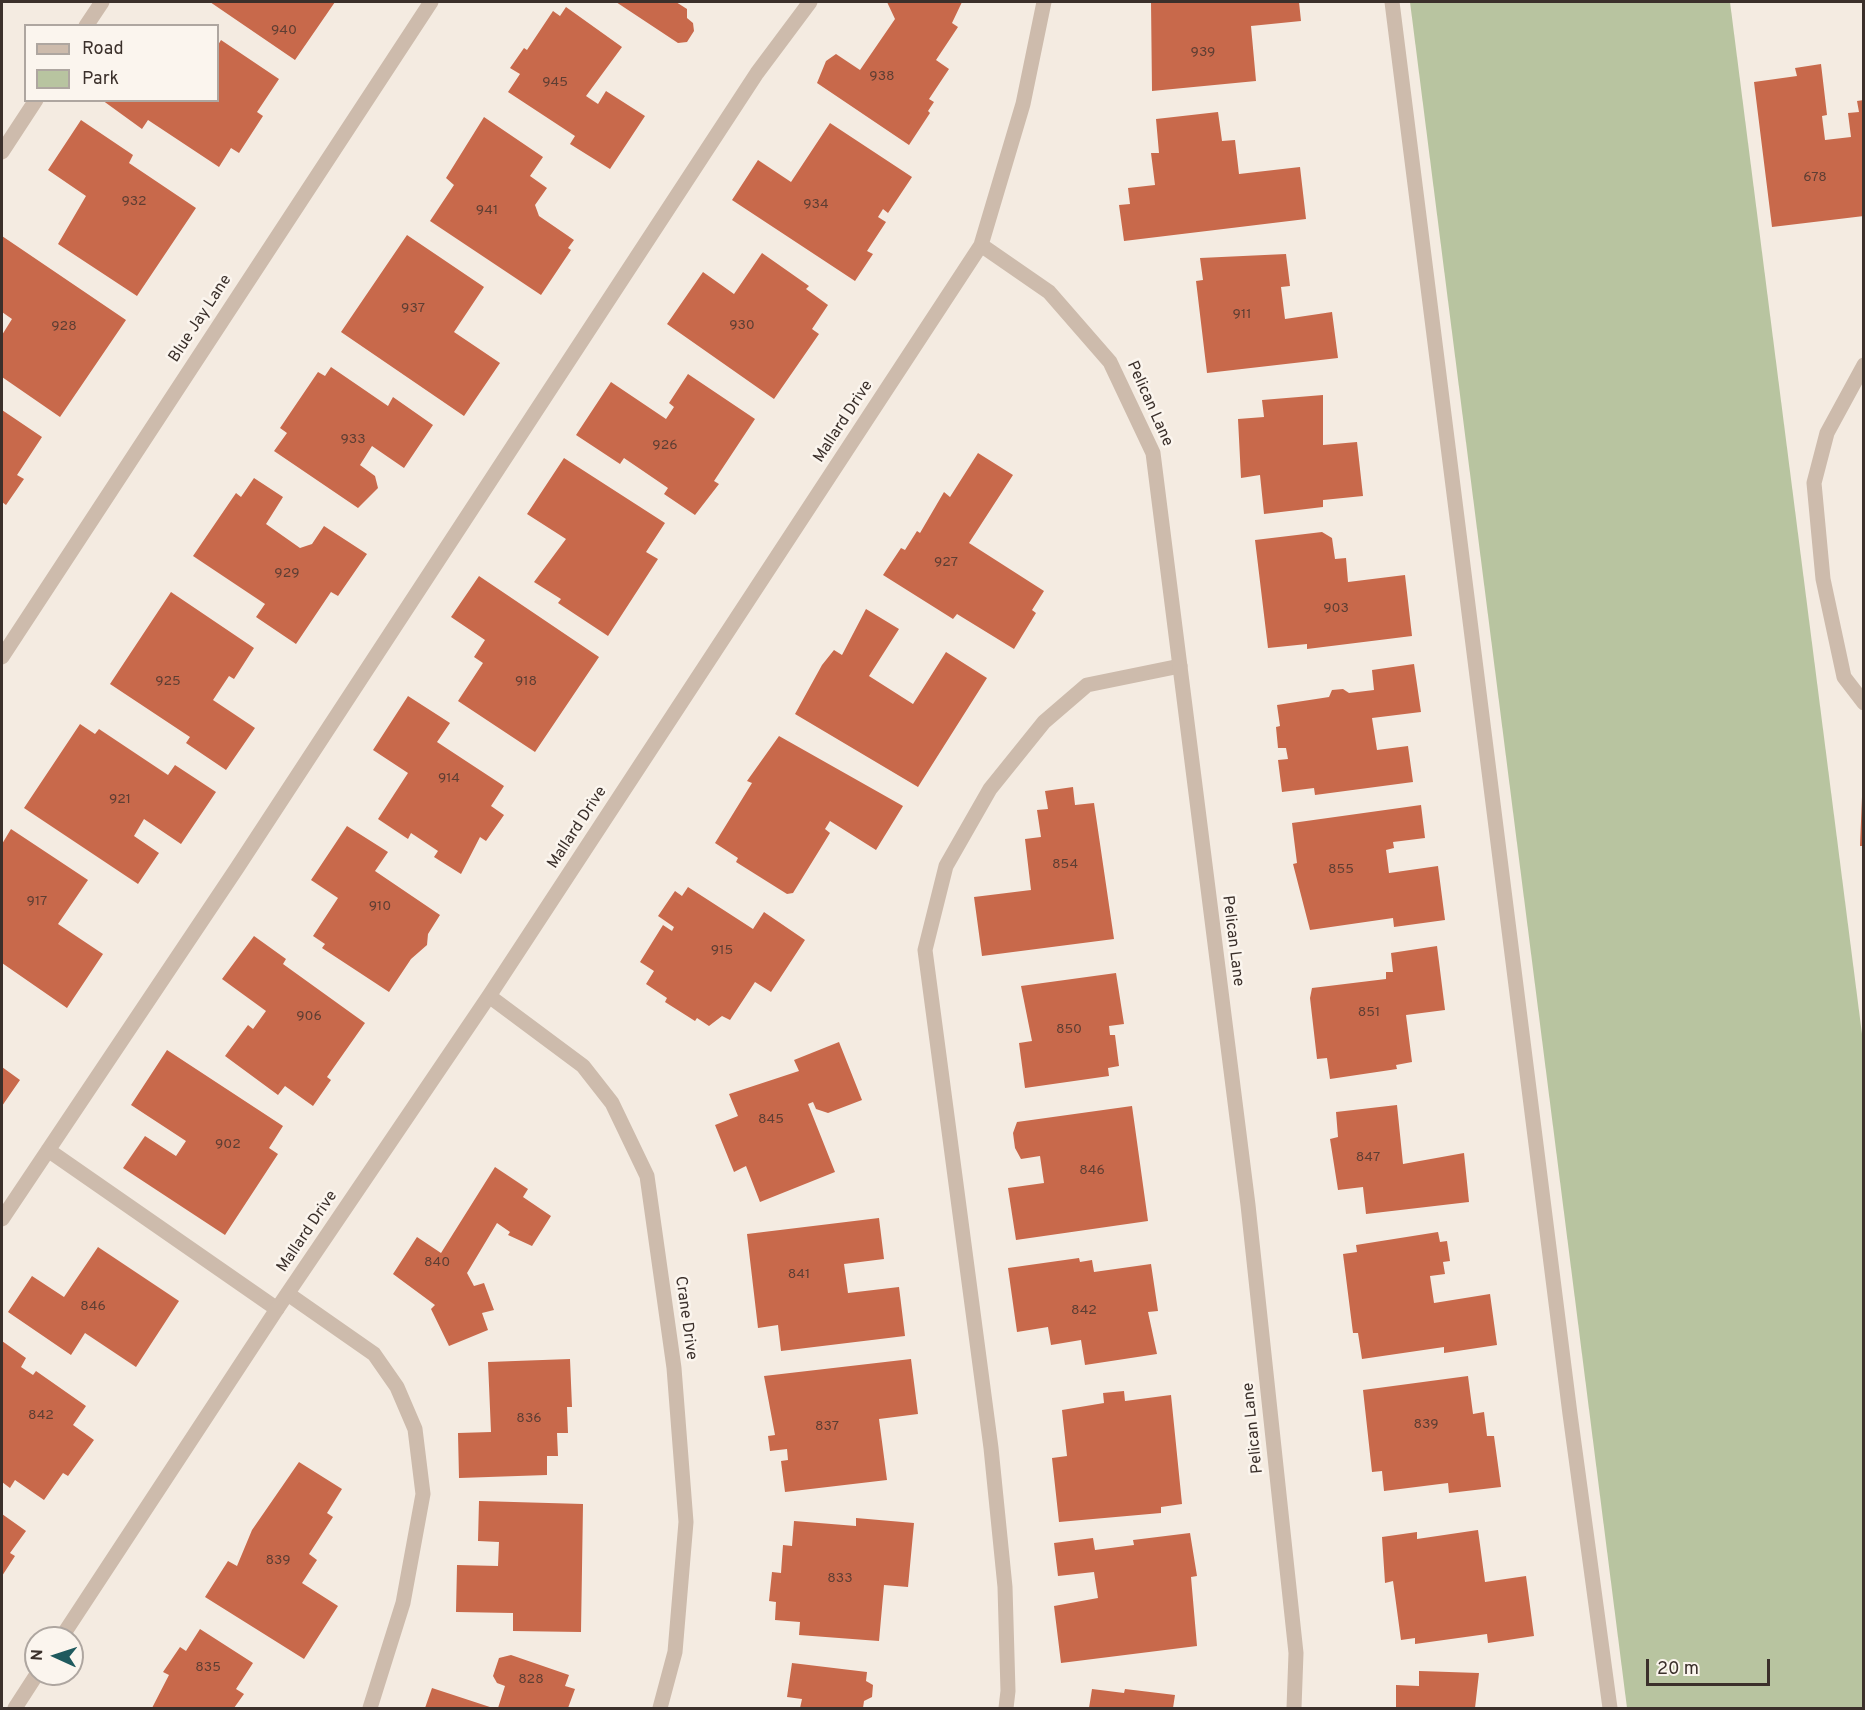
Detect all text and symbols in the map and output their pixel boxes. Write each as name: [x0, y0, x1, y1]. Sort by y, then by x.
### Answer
house number: 940: [271, 23, 297, 39]
legend: [24, 24, 219, 102]
text: Road: [82, 38, 124, 61]
house number: 939: [1191, 45, 1215, 61]
text: Park: [82, 68, 119, 91]
house number: 938: [869, 69, 895, 85]
house number: 945: [542, 75, 568, 91]
house number: 678: [1803, 170, 1827, 186]
house number: 932: [121, 194, 147, 210]
house number: 934: [803, 197, 829, 213]
house number: 941: [476, 203, 498, 219]
street label: Blue Jay Lane: [166, 272, 236, 366]
house number: 937: [401, 301, 425, 317]
house number: 911: [1233, 307, 1251, 323]
house number: 930: [729, 318, 755, 334]
house number: 928: [51, 319, 77, 335]
street label: Pelican Lane: [1122, 358, 1176, 450]
street label: Mallard Drive: [810, 377, 878, 467]
house number: 933: [340, 432, 366, 448]
house number: 926: [652, 438, 678, 454]
house number: 927: [934, 555, 958, 571]
house number: 929: [274, 566, 300, 582]
house number: 903: [1323, 601, 1349, 617]
house number: 925: [155, 674, 181, 690]
house number: 918: [515, 674, 537, 690]
house number: 914: [438, 771, 460, 787]
street label: Mallard Drive: [544, 783, 612, 873]
house number: 921: [109, 792, 131, 808]
house number: 854: [1052, 857, 1078, 873]
house number: 855: [1328, 862, 1354, 878]
house number: 917: [27, 894, 47, 910]
street label: Pelican Lane: [1217, 894, 1247, 988]
house number: 910: [369, 899, 391, 915]
house number: 915: [711, 943, 733, 959]
house number: 851: [1358, 1005, 1380, 1021]
house number: 906: [296, 1009, 322, 1025]
house number: 850: [1056, 1022, 1082, 1038]
house number: 845: [758, 1112, 784, 1128]
house number: 902: [215, 1137, 241, 1153]
house number: 847: [1356, 1150, 1380, 1166]
house number: 846: [1079, 1163, 1105, 1179]
street label: Mallard Drive: [274, 1188, 342, 1276]
house number: 840: [424, 1255, 450, 1271]
house number: 841: [788, 1267, 810, 1283]
street label: Crane Drive: [670, 1275, 700, 1361]
house number: 846: [80, 1299, 106, 1315]
house number: 842: [1071, 1303, 1097, 1319]
street label: Pelican Lane: [1240, 1381, 1268, 1475]
house number: 842: [28, 1408, 54, 1424]
house number: 836: [516, 1411, 542, 1427]
house number: 839: [1413, 1417, 1439, 1433]
house number: 837: [815, 1419, 839, 1435]
house number: 839: [265, 1553, 291, 1569]
house number: 833: [827, 1571, 853, 1587]
north arrow: [24, 1626, 84, 1686]
scale bar: [1649, 1647, 1774, 1685]
text: N: [28, 1649, 48, 1661]
text: 20 m: [1657, 1658, 1699, 1681]
house number: 835: [195, 1660, 221, 1676]
house number: 828: [518, 1672, 544, 1688]

